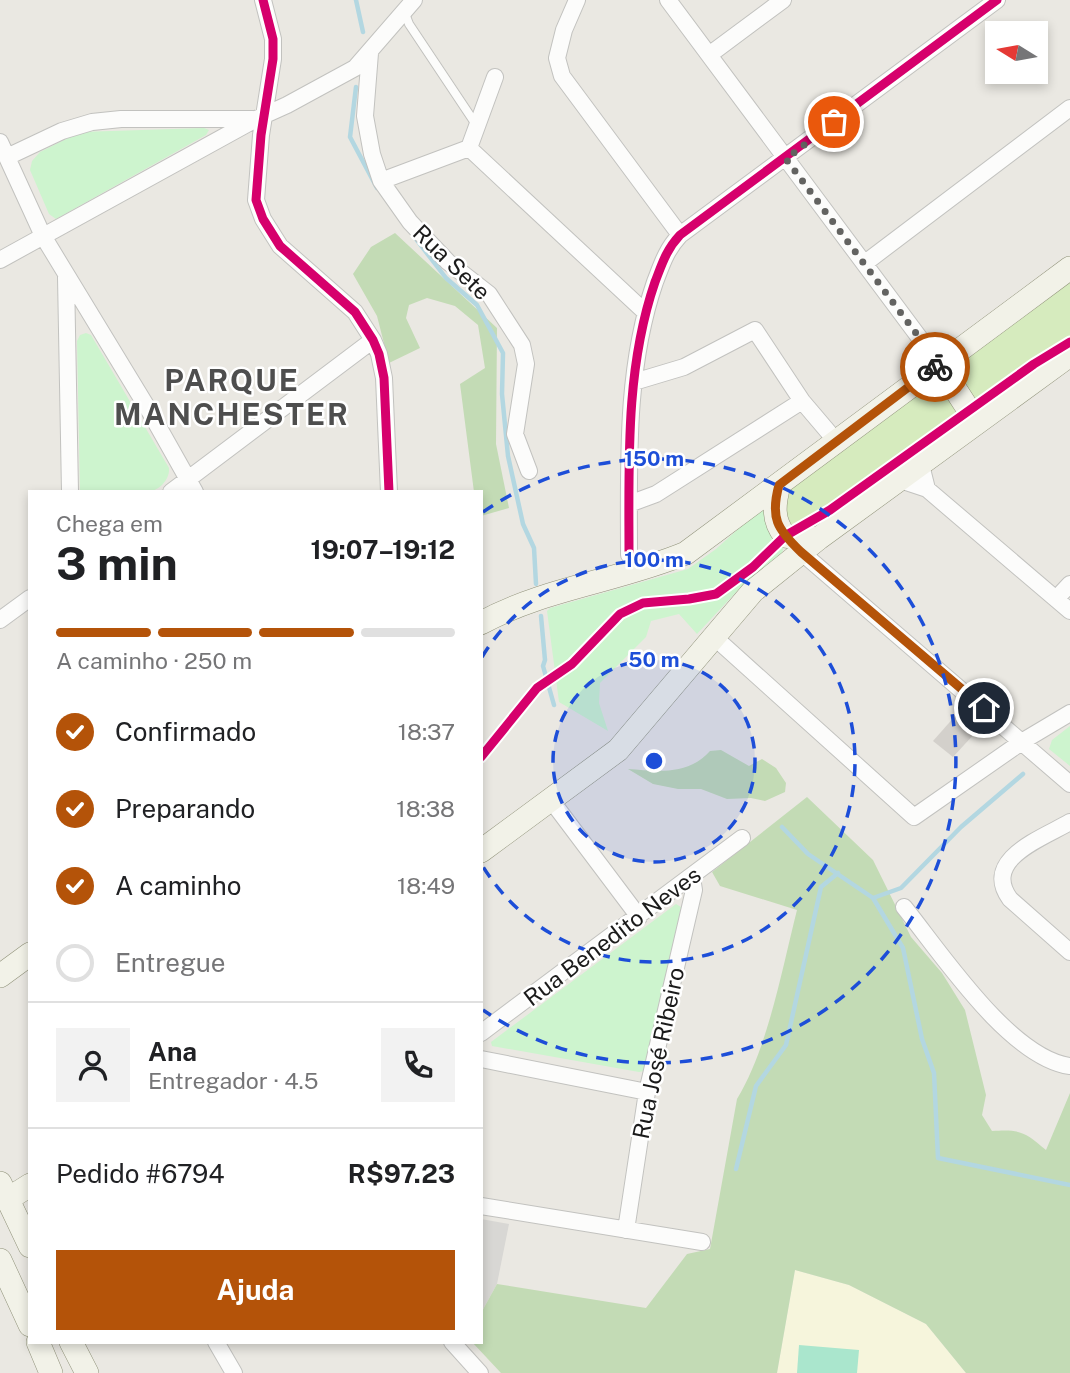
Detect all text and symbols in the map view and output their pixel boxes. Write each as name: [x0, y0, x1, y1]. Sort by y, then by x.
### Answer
north arrow: [985, 21, 1048, 84]
map controls: [985, 21, 1048, 84]
pin: [804, 92, 864, 152]
icon: bag: [815, 103, 853, 141]
street label: Rua Sete: [408, 219, 496, 305]
courier: [900, 332, 970, 402]
icon: bike: [916, 348, 954, 386]
district label: PARQUE MANCHESTER: [114, 362, 350, 432]
text: 150 m: [624, 446, 684, 471]
text: Chega em: [56, 510, 163, 537]
text: 19:07–19:12: [311, 534, 455, 565]
text: 3 min: [56, 536, 178, 590]
text: 100 m: [624, 547, 684, 572]
text: A caminho · 250 m: [56, 647, 252, 674]
text: 50 m: [628, 647, 680, 672]
pin: [954, 678, 1014, 738]
icon: home: [965, 689, 1003, 727]
icon: check: [56, 713, 94, 751]
text: Confirmado: [115, 716, 256, 747]
text: 18:37: [398, 718, 455, 745]
centre of rings: [642, 749, 666, 773]
icon: check: [56, 790, 94, 828]
text: Preparando: [115, 793, 255, 824]
text: 18:38: [396, 795, 455, 822]
street label: Rua Benedito Neves: [518, 861, 706, 1011]
icon: check: [56, 867, 94, 905]
text: A caminho: [115, 870, 242, 901]
text: 18:49: [397, 872, 455, 899]
text: Entregue: [115, 947, 226, 978]
street label: Rua José Ribeiro: [627, 965, 689, 1141]
button: person: [56, 1028, 130, 1102]
button: phone: [381, 1028, 455, 1102]
text: Ana: [148, 1036, 197, 1067]
text: Entregador · 4.5: [148, 1067, 319, 1094]
text: Pedido #6794: [56, 1158, 225, 1189]
text: R$97.23: [348, 1158, 455, 1189]
button: Ajuda: [56, 1250, 455, 1330]

